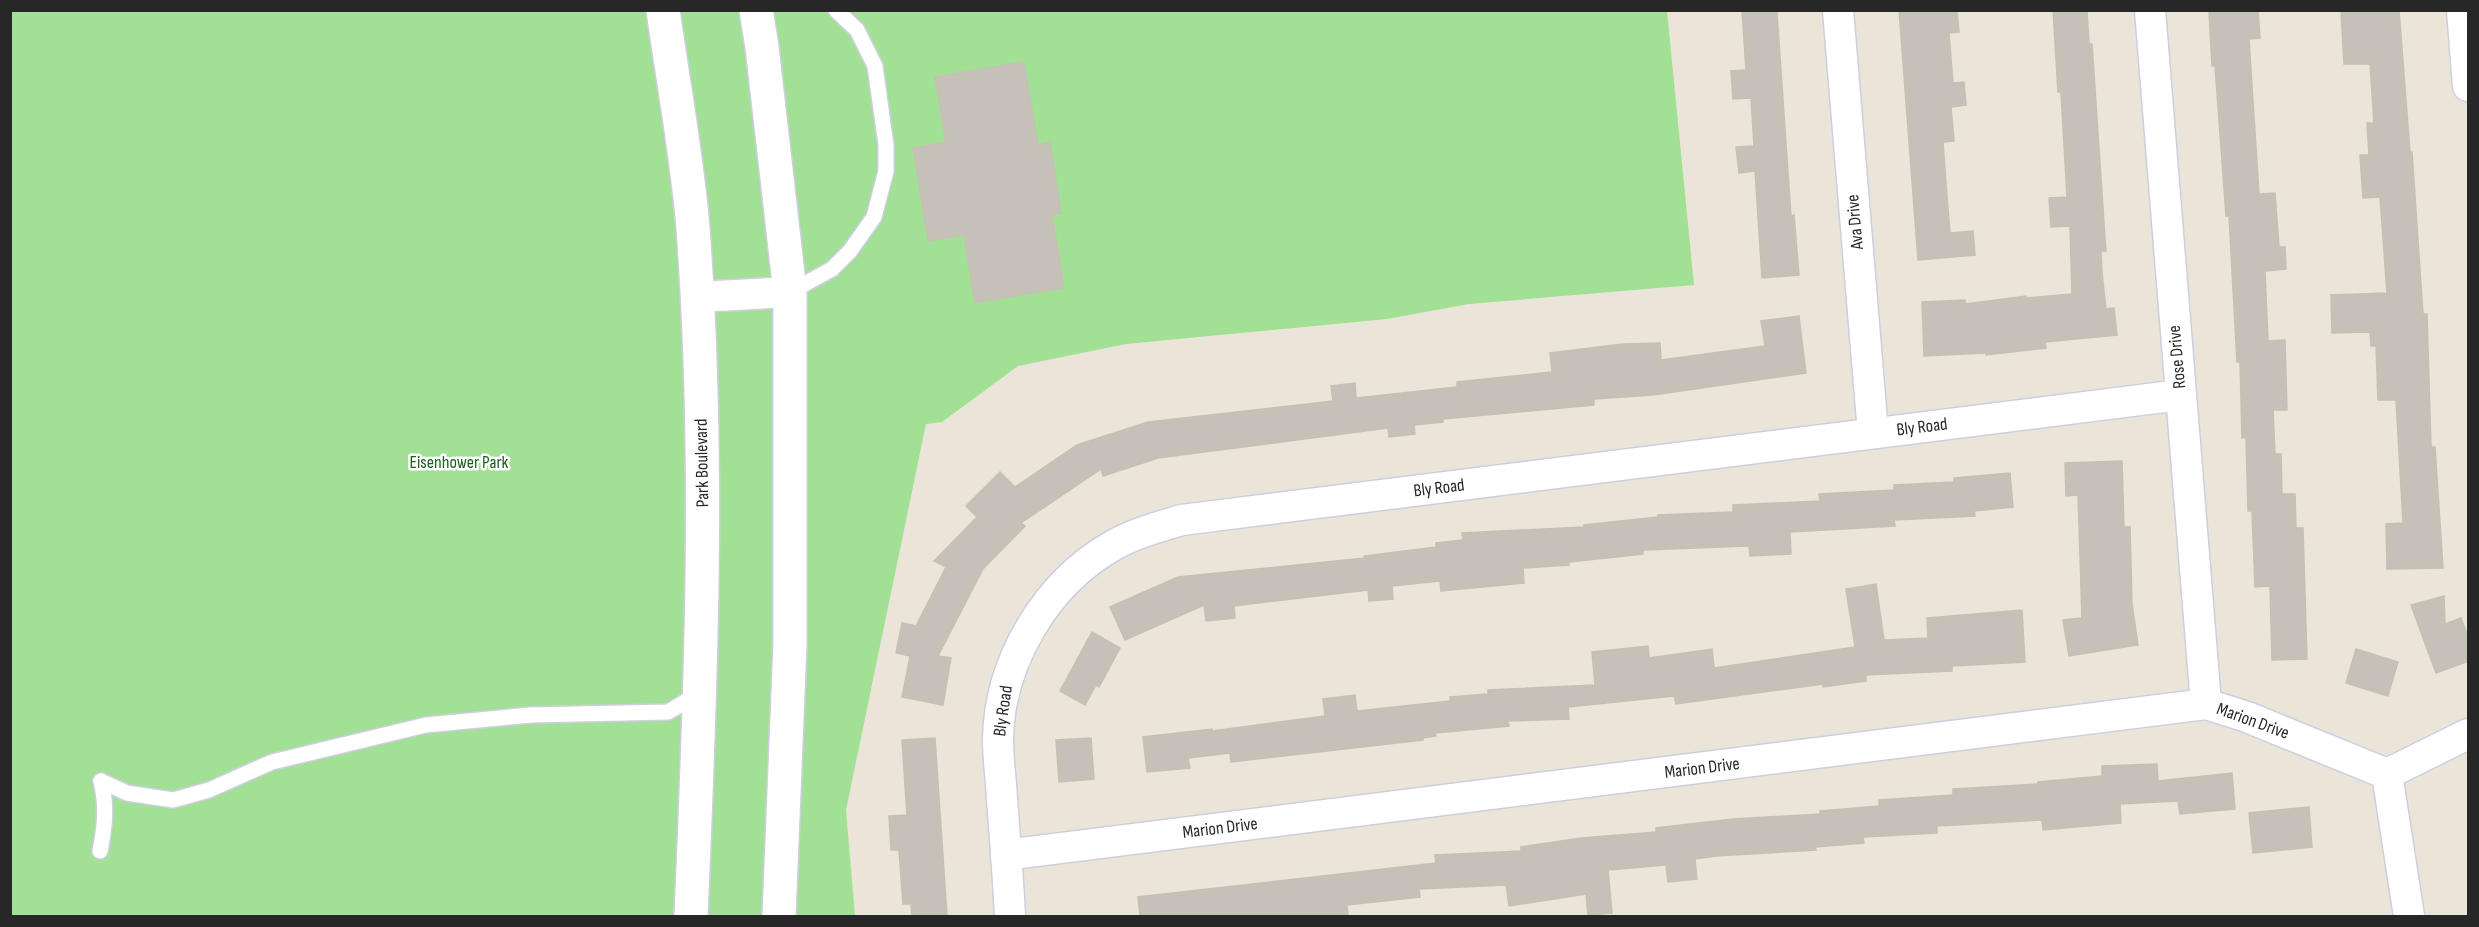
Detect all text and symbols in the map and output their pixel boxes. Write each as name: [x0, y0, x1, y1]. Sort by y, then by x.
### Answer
street label: Ava Drive: [1842, 193, 1868, 252]
street label: Rose Drive: [2164, 324, 2190, 390]
street label: Bly Road: [1895, 413, 1949, 441]
street label: Park Boulevard: [691, 418, 713, 508]
park label: Eisenhower Park: [410, 452, 509, 473]
street label: Bly Road: [1412, 474, 1466, 502]
street label: Bly Road: [989, 684, 1017, 738]
street label: Marion Drive: [2214, 698, 2292, 744]
street label: Marion Drive: [1663, 753, 1741, 783]
street label: Marion Drive: [1181, 813, 1259, 843]

